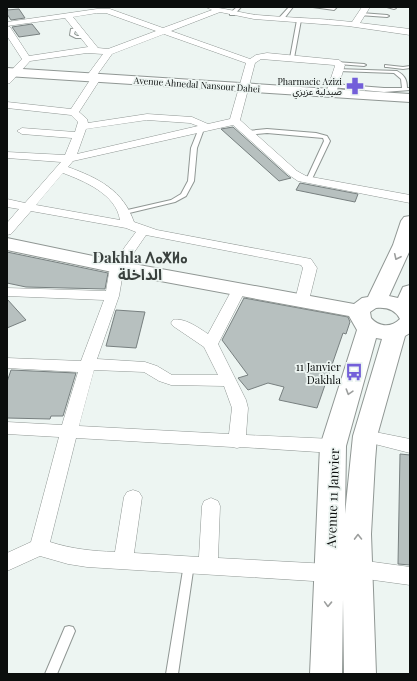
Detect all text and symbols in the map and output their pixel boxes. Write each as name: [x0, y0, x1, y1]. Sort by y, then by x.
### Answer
street label: Avenue Ahnedal Nansour Dahei: [132, 74, 261, 94]
place label: Pharmacie Azizi صيدلية عزيزي: [278, 75, 342, 99]
pharmacy icon: Pharmacie Azizi صيدلية عزيزي: [345, 76, 365, 96]
district label: Dakhla ⴷⴰⵅⵍⴰ الداخلة: [92, 247, 188, 284]
one-way arrow: [394, 253, 402, 261]
place label: 11 Janvier Dakhla: [296, 359, 342, 387]
bus stop icon: 11 Janvier Dakhla: [344, 362, 364, 382]
one-way arrow: [345, 388, 354, 395]
street label: Avenue 11 Janvier: [322, 448, 342, 549]
one-way arrow: [354, 534, 362, 540]
one-way arrow: [324, 601, 333, 607]

